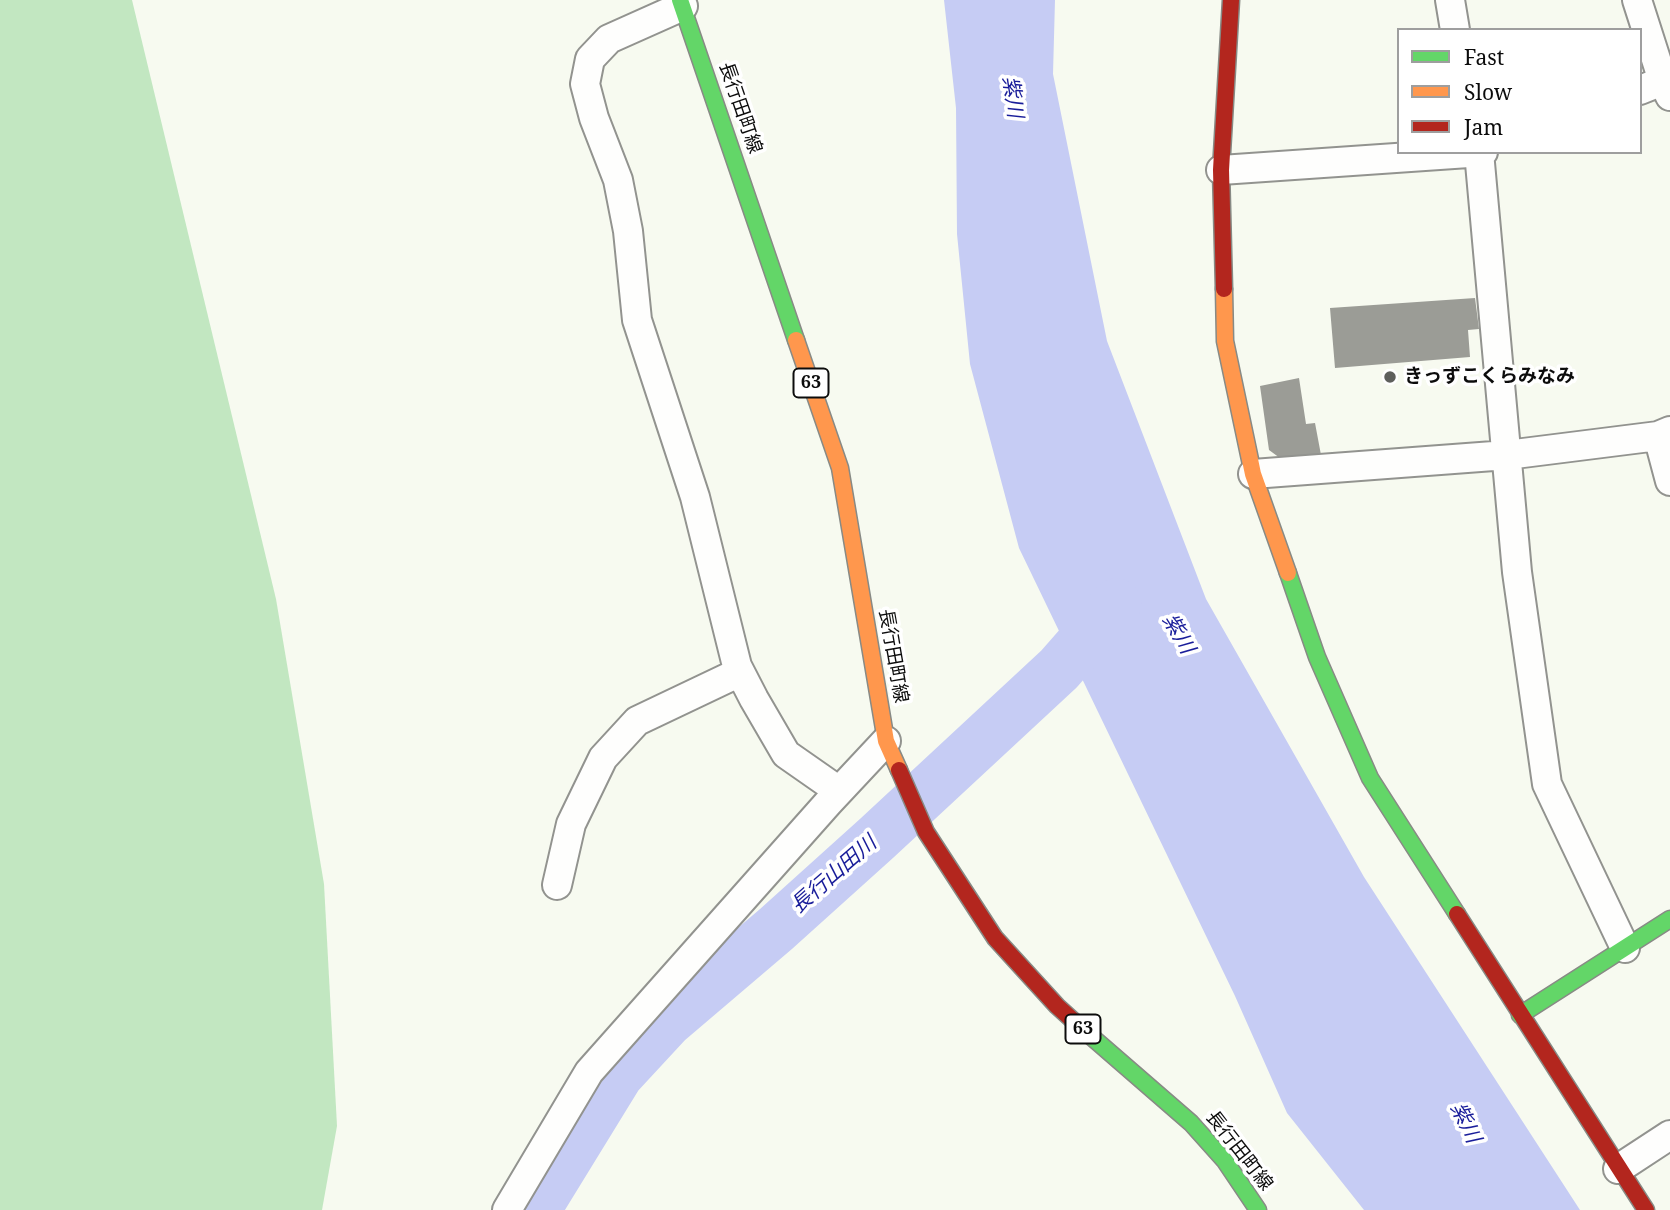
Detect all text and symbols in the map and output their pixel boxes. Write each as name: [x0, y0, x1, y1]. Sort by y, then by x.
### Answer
legend: [1397, 28, 1642, 154]
text: Fast: [1464, 43, 1504, 71]
street label: 長行田町線: [714, 59, 766, 157]
water label: 紫川: [997, 74, 1027, 120]
text: Slow: [1464, 78, 1512, 106]
text: Jam: [1464, 113, 1503, 141]
place label: きっずこくらみなみ: [1404, 366, 1575, 388]
road number: 63: [794, 368, 828, 398]
marker: きっずこくらみなみ: [1382, 369, 1398, 385]
street label: 長行田町線: [874, 607, 912, 705]
water label: 紫川: [1157, 610, 1199, 658]
water label: 長行山田川: [786, 831, 882, 919]
road number: 63: [1066, 1014, 1100, 1044]
water label: 紫川: [1444, 1099, 1486, 1147]
street label: 長行田町線: [1201, 1107, 1277, 1195]

